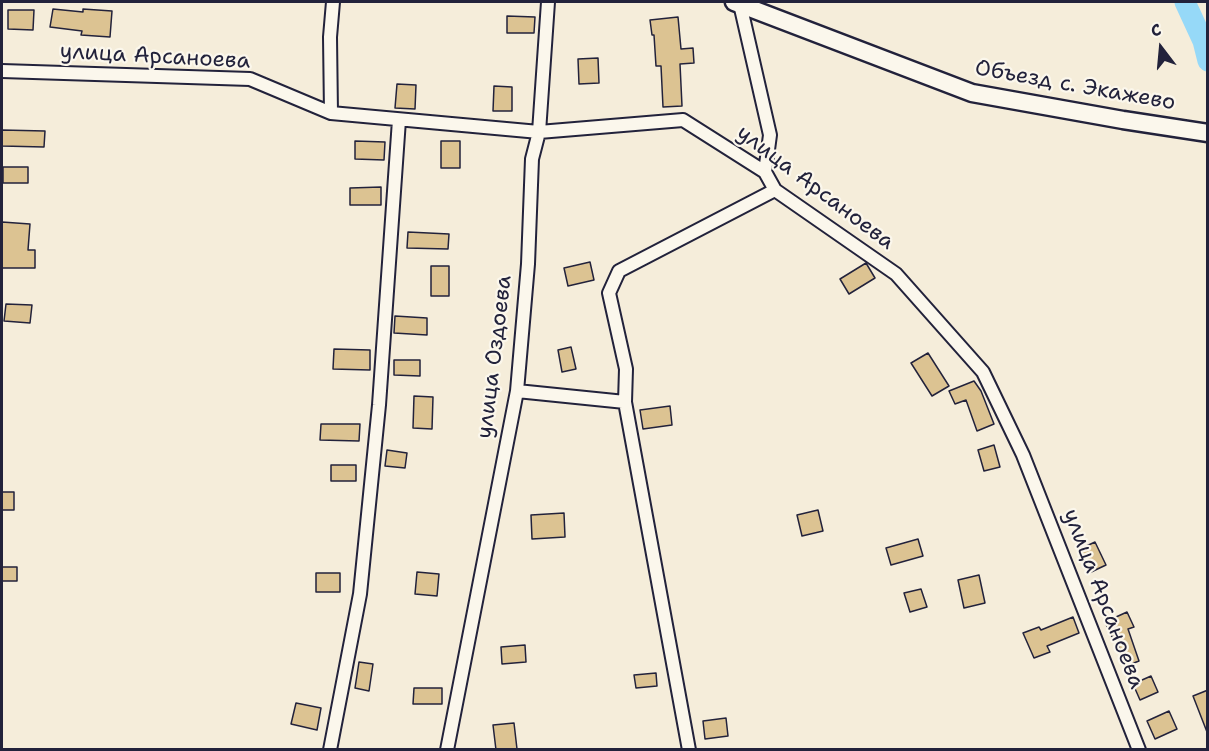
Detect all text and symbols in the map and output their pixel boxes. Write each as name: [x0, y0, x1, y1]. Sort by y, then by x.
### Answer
north arrow: [1131, 18, 1191, 78]
text: С: [1148, 19, 1164, 42]
street label: улица Арсаноева: [59, 39, 251, 75]
street label: Объезд с. Экажево: [973, 55, 1177, 117]
street label: улица Арсаноева: [731, 120, 899, 256]
street label: улица Оздоева: [472, 274, 518, 440]
street label: улица Арсаноева: [1057, 505, 1149, 693]

